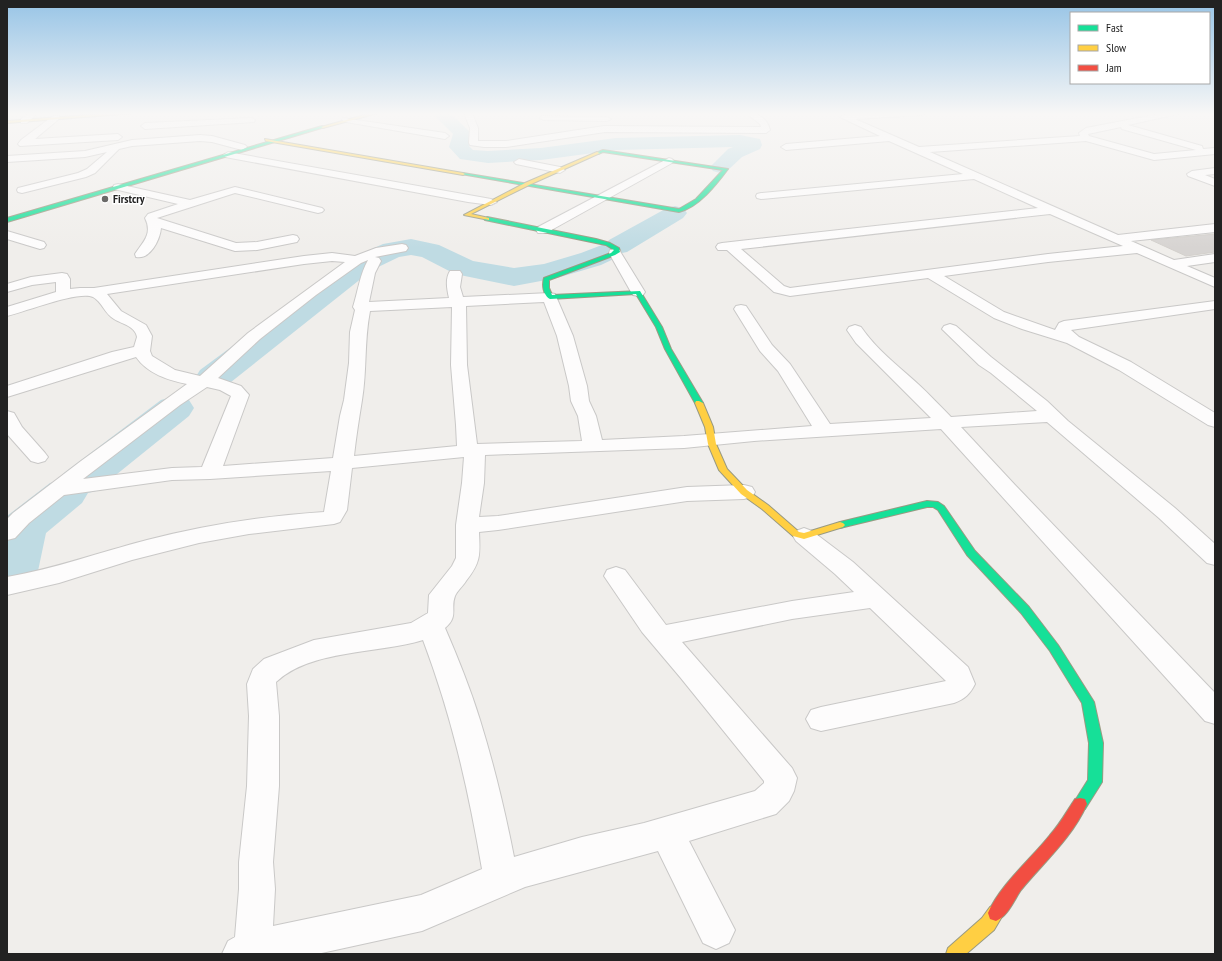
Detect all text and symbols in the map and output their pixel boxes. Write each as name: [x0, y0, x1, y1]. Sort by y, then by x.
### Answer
legend: [1070, 12, 1210, 84]
text: Fast: [1106, 20, 1124, 35]
text: Slow: [1106, 40, 1127, 55]
text: Jam: [1105, 60, 1122, 75]
place label: Firstcry: [113, 191, 145, 206]
marker: Firstcry: [100, 194, 110, 204]

